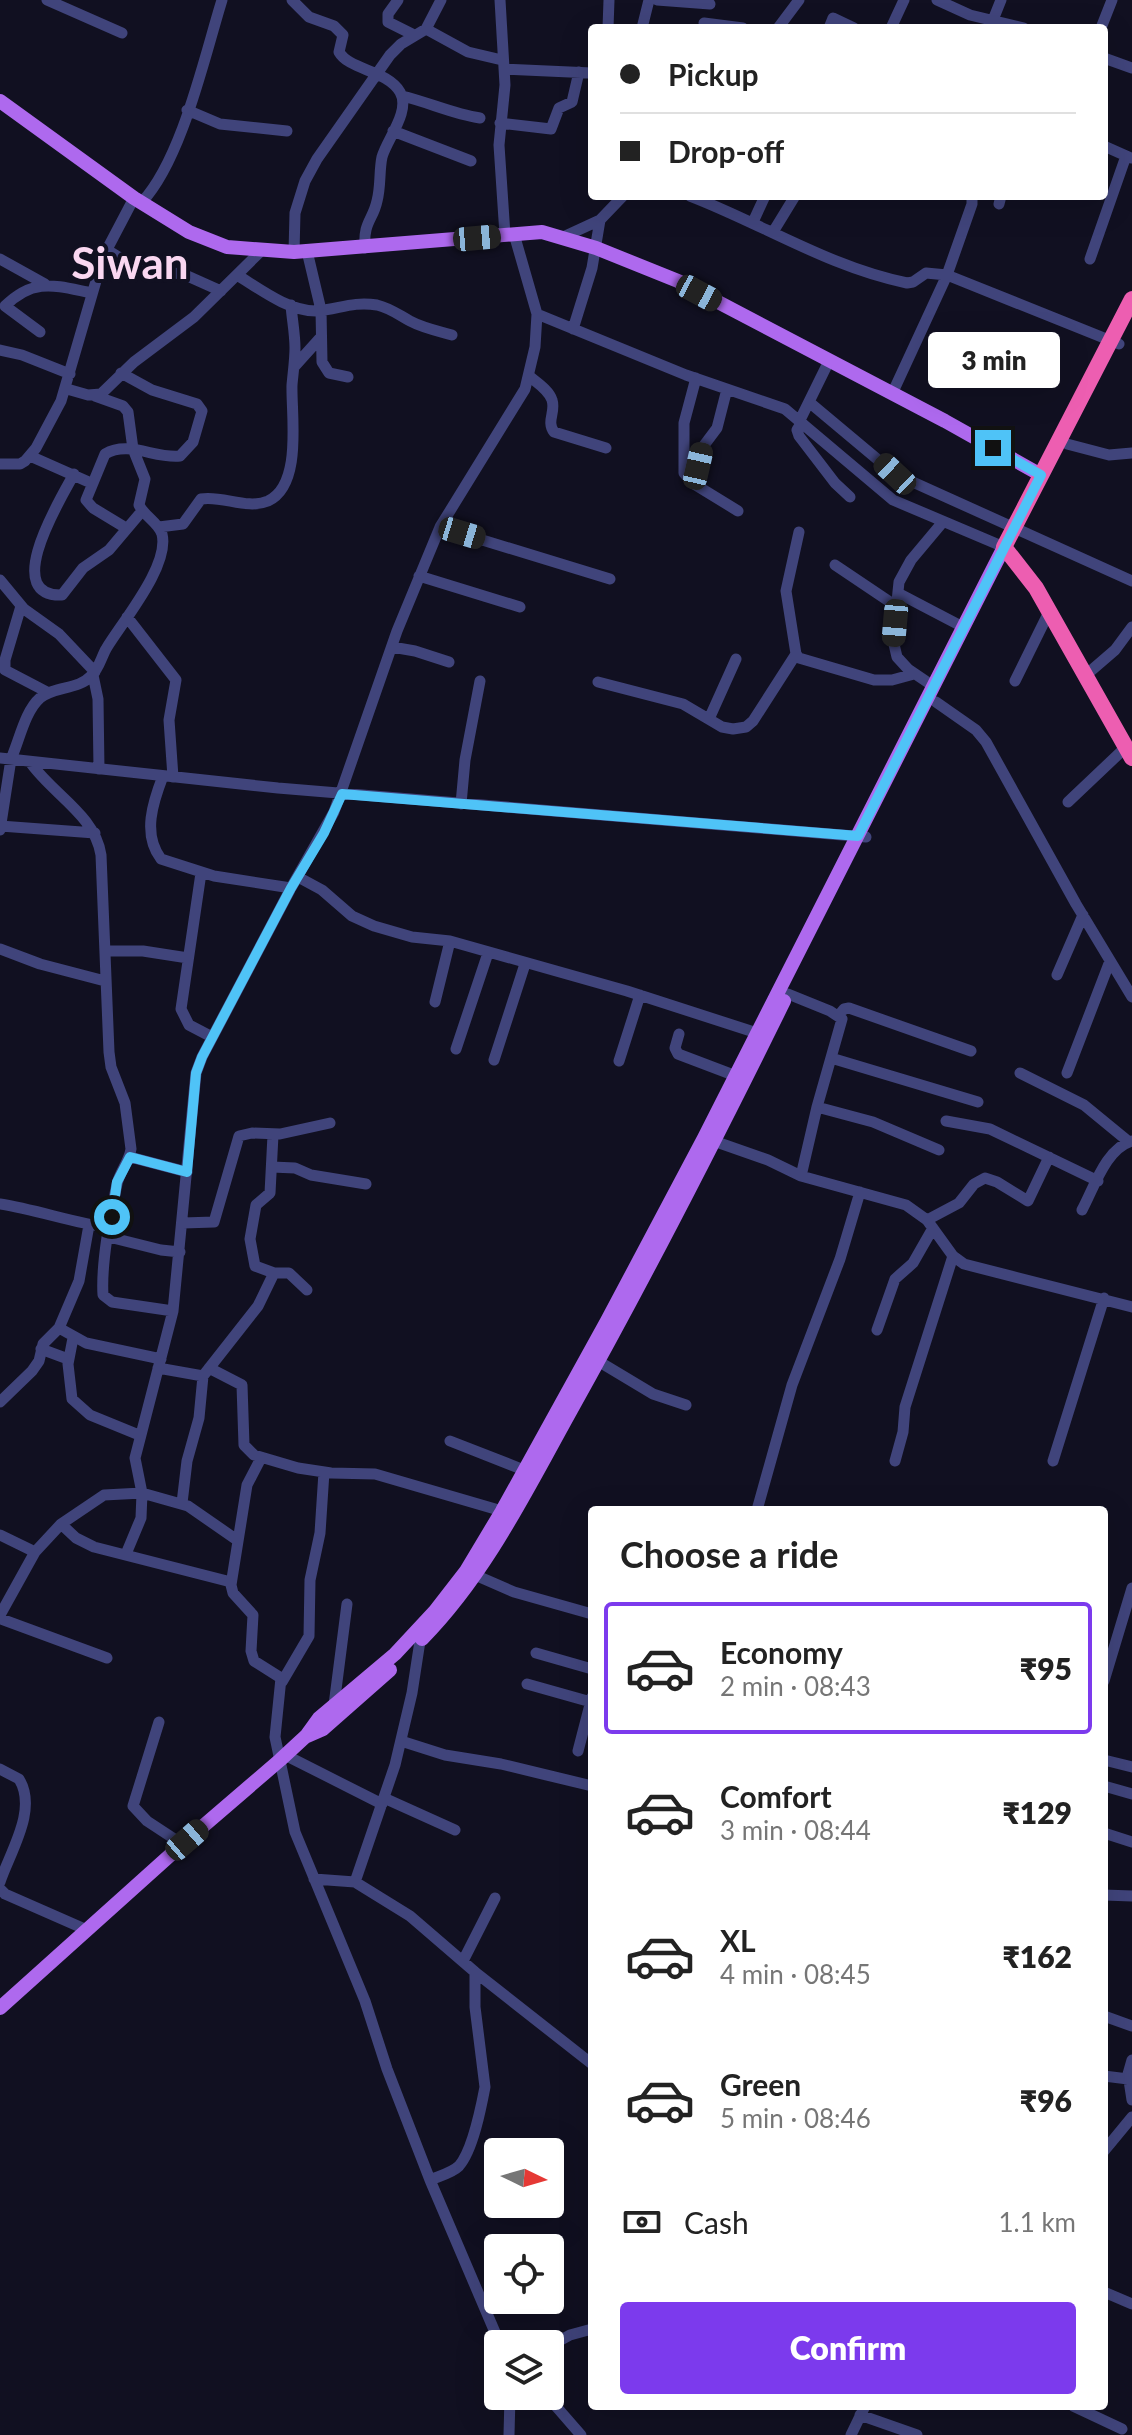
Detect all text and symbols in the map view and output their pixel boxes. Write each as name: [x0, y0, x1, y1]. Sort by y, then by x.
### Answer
text: Pickup: [668, 56, 759, 92]
text: Drop-off: [668, 133, 784, 169]
car: [452, 224, 502, 252]
district label: Siwan: [71, 236, 189, 288]
car: [672, 271, 726, 315]
callout: 3 min: [927, 332, 1059, 388]
text: 3 min: [962, 344, 1026, 376]
route end: [975, 430, 1011, 466]
car: [681, 440, 715, 492]
car: [869, 449, 921, 499]
car: [436, 515, 488, 551]
car: [881, 598, 909, 648]
route start: [94, 1199, 130, 1235]
text: Choose a ride: [620, 1532, 839, 1576]
icon: car: [624, 1632, 696, 1704]
text: Economy: [720, 1634, 843, 1670]
text: ₹95: [1020, 1650, 1072, 1686]
text: 2 min · 08:43: [720, 1670, 871, 1702]
icon: car: [624, 1776, 696, 1848]
text: Comfort: [720, 1778, 832, 1814]
text: ₹129: [1002, 1794, 1072, 1830]
text: 3 min · 08:44: [720, 1814, 871, 1846]
car: [161, 1815, 213, 1865]
icon: car: [624, 1920, 696, 1992]
text: XL: [720, 1922, 756, 1958]
text: ₹162: [1002, 1938, 1072, 1974]
text: 4 min · 08:45: [720, 1958, 871, 1990]
icon: car: [624, 2064, 696, 2136]
text: Green: [720, 2066, 801, 2102]
text: ₹96: [1020, 2082, 1072, 2118]
text: 5 min · 08:46: [720, 2102, 871, 2134]
north arrow: [484, 2138, 564, 2218]
map controls: [484, 2138, 564, 2410]
icon: cash: [620, 2200, 664, 2244]
text: Cash: [684, 2204, 749, 2240]
text: 1.1 km: [998, 2206, 1076, 2238]
button: locate: [484, 2234, 564, 2314]
button: Confirm: [620, 2302, 1076, 2394]
button: layers: [484, 2330, 564, 2410]

